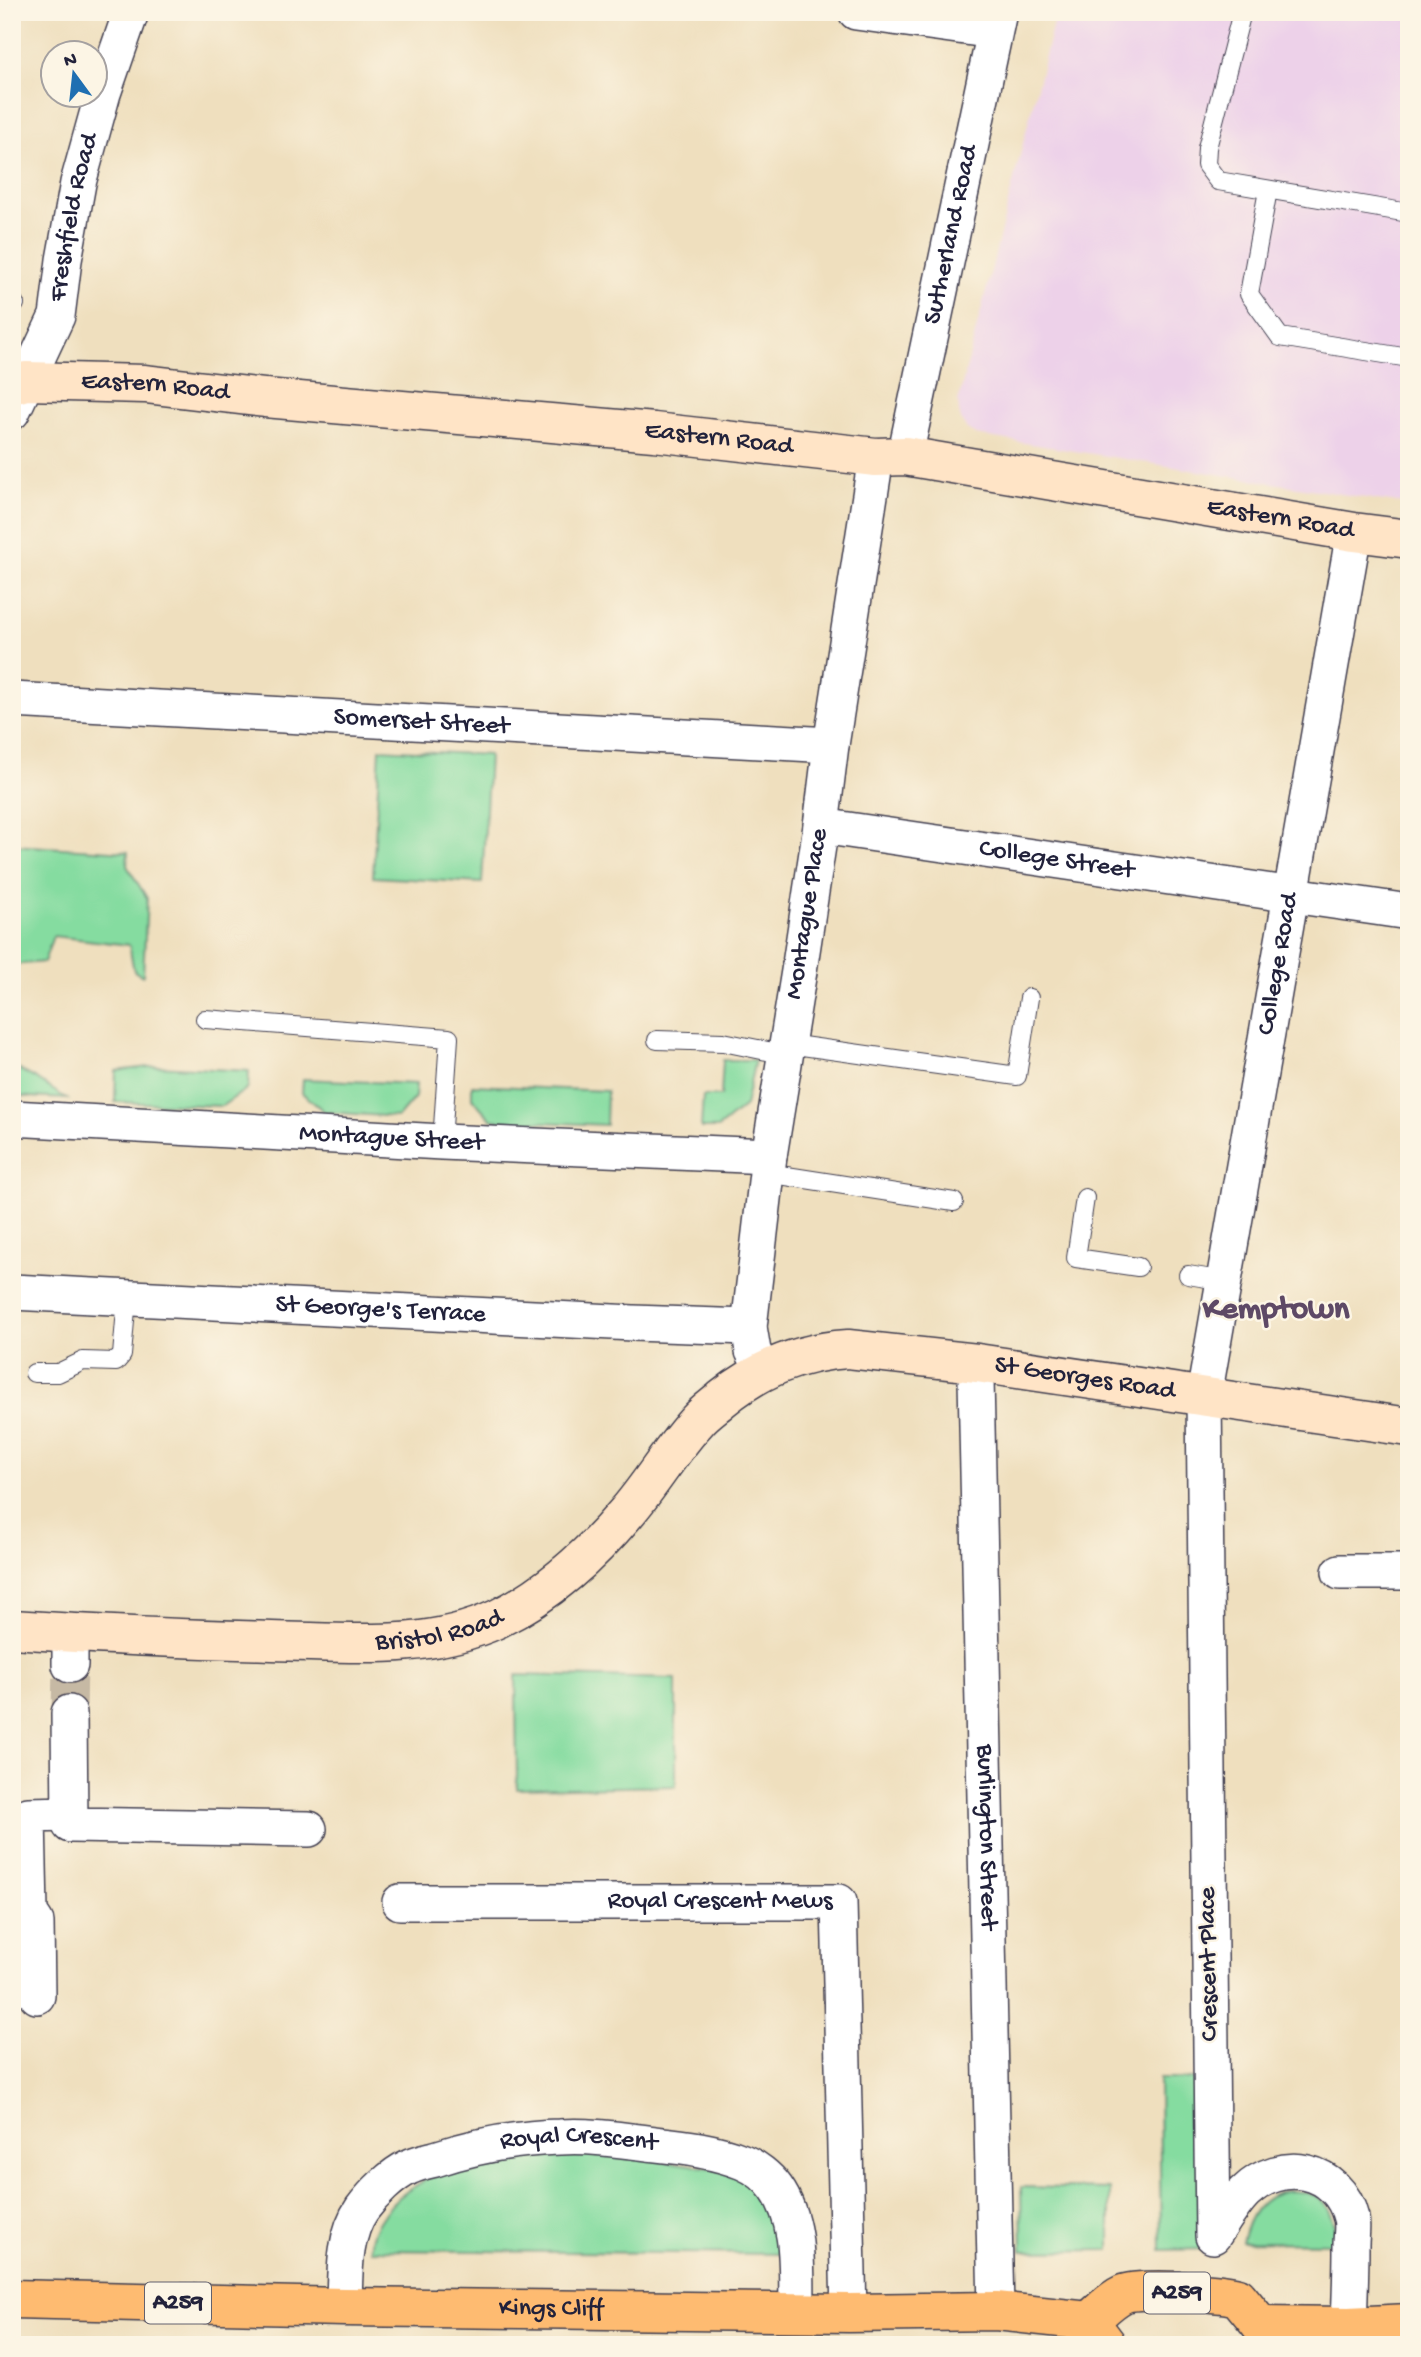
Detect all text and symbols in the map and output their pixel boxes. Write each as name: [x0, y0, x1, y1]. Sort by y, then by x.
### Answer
north arrow: [38, 38, 108, 108]
text: N: [62, 48, 79, 74]
street label: Freshfield Road: [43, 128, 107, 304]
street label: Sutherland Road: [918, 141, 986, 327]
street label: Eastern Road: [81, 367, 233, 409]
street label: Eastern Road: [643, 416, 796, 463]
street label: Eastern Road: [1204, 492, 1358, 548]
street label: Somerset Street: [333, 702, 512, 743]
street label: Montague Place: [779, 826, 836, 1002]
street label: College Street: [977, 834, 1138, 887]
street label: College Road: [1251, 889, 1307, 1038]
street label: Montague Street: [298, 1119, 487, 1159]
street label: St George's Terrace: [275, 1290, 487, 1331]
district label: Kemptown: [1202, 1292, 1350, 1330]
street label: St Georges Road: [992, 1350, 1179, 1408]
street label: Bristol Road: [374, 1602, 510, 1659]
street label: Burlington Street: [968, 1743, 1003, 1932]
street label: Crescent Place: [1193, 1886, 1227, 2041]
street label: Royal Crescent Mews: [607, 1887, 834, 1918]
street label: Royal Crescent: [498, 2121, 662, 2160]
road number: A259: [1144, 2272, 1210, 2314]
road number: A259: [145, 2282, 211, 2324]
street label: Kings Cliff: [499, 2293, 605, 2326]

